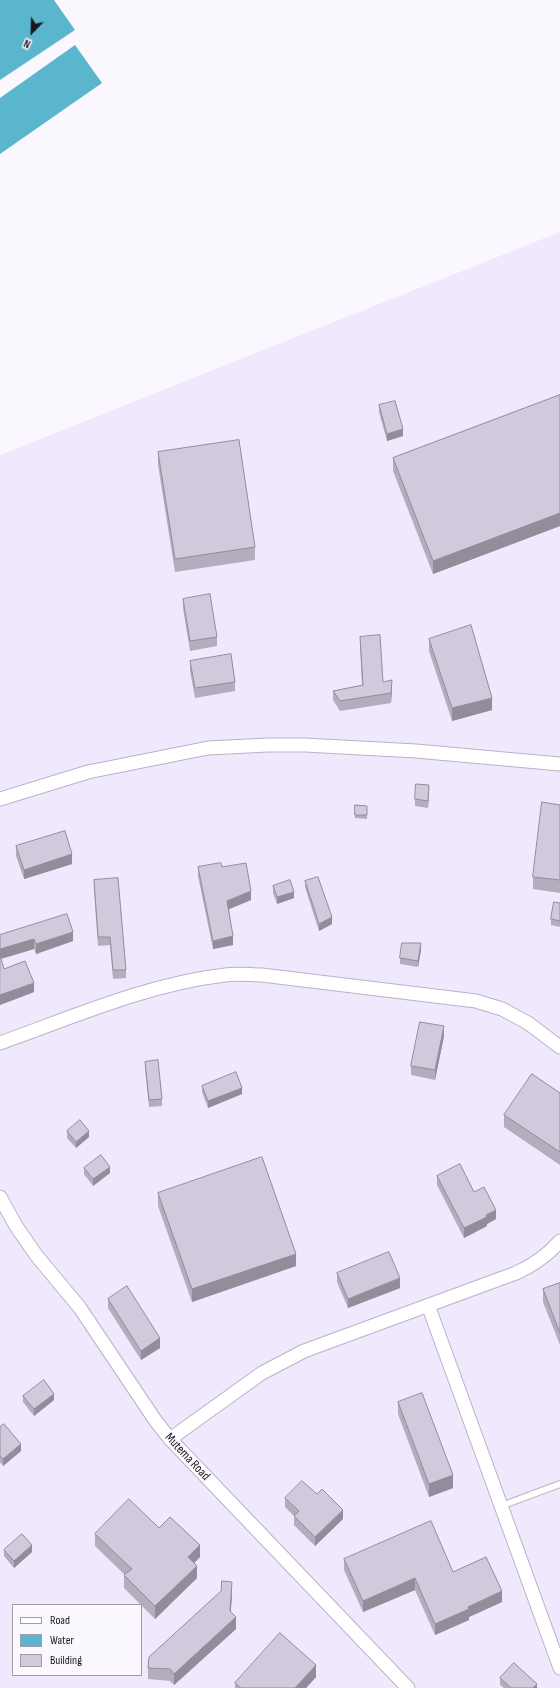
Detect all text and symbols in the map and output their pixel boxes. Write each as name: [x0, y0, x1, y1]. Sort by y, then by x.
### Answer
north arrow: [12, 12, 52, 52]
text: N: [22, 36, 32, 51]
street label: Mutema Road: [161, 1430, 213, 1484]
legend: [12, 1604, 142, 1676]
text: Road: [50, 1613, 70, 1628]
text: Water: [50, 1633, 74, 1648]
text: Building: [50, 1653, 82, 1668]

